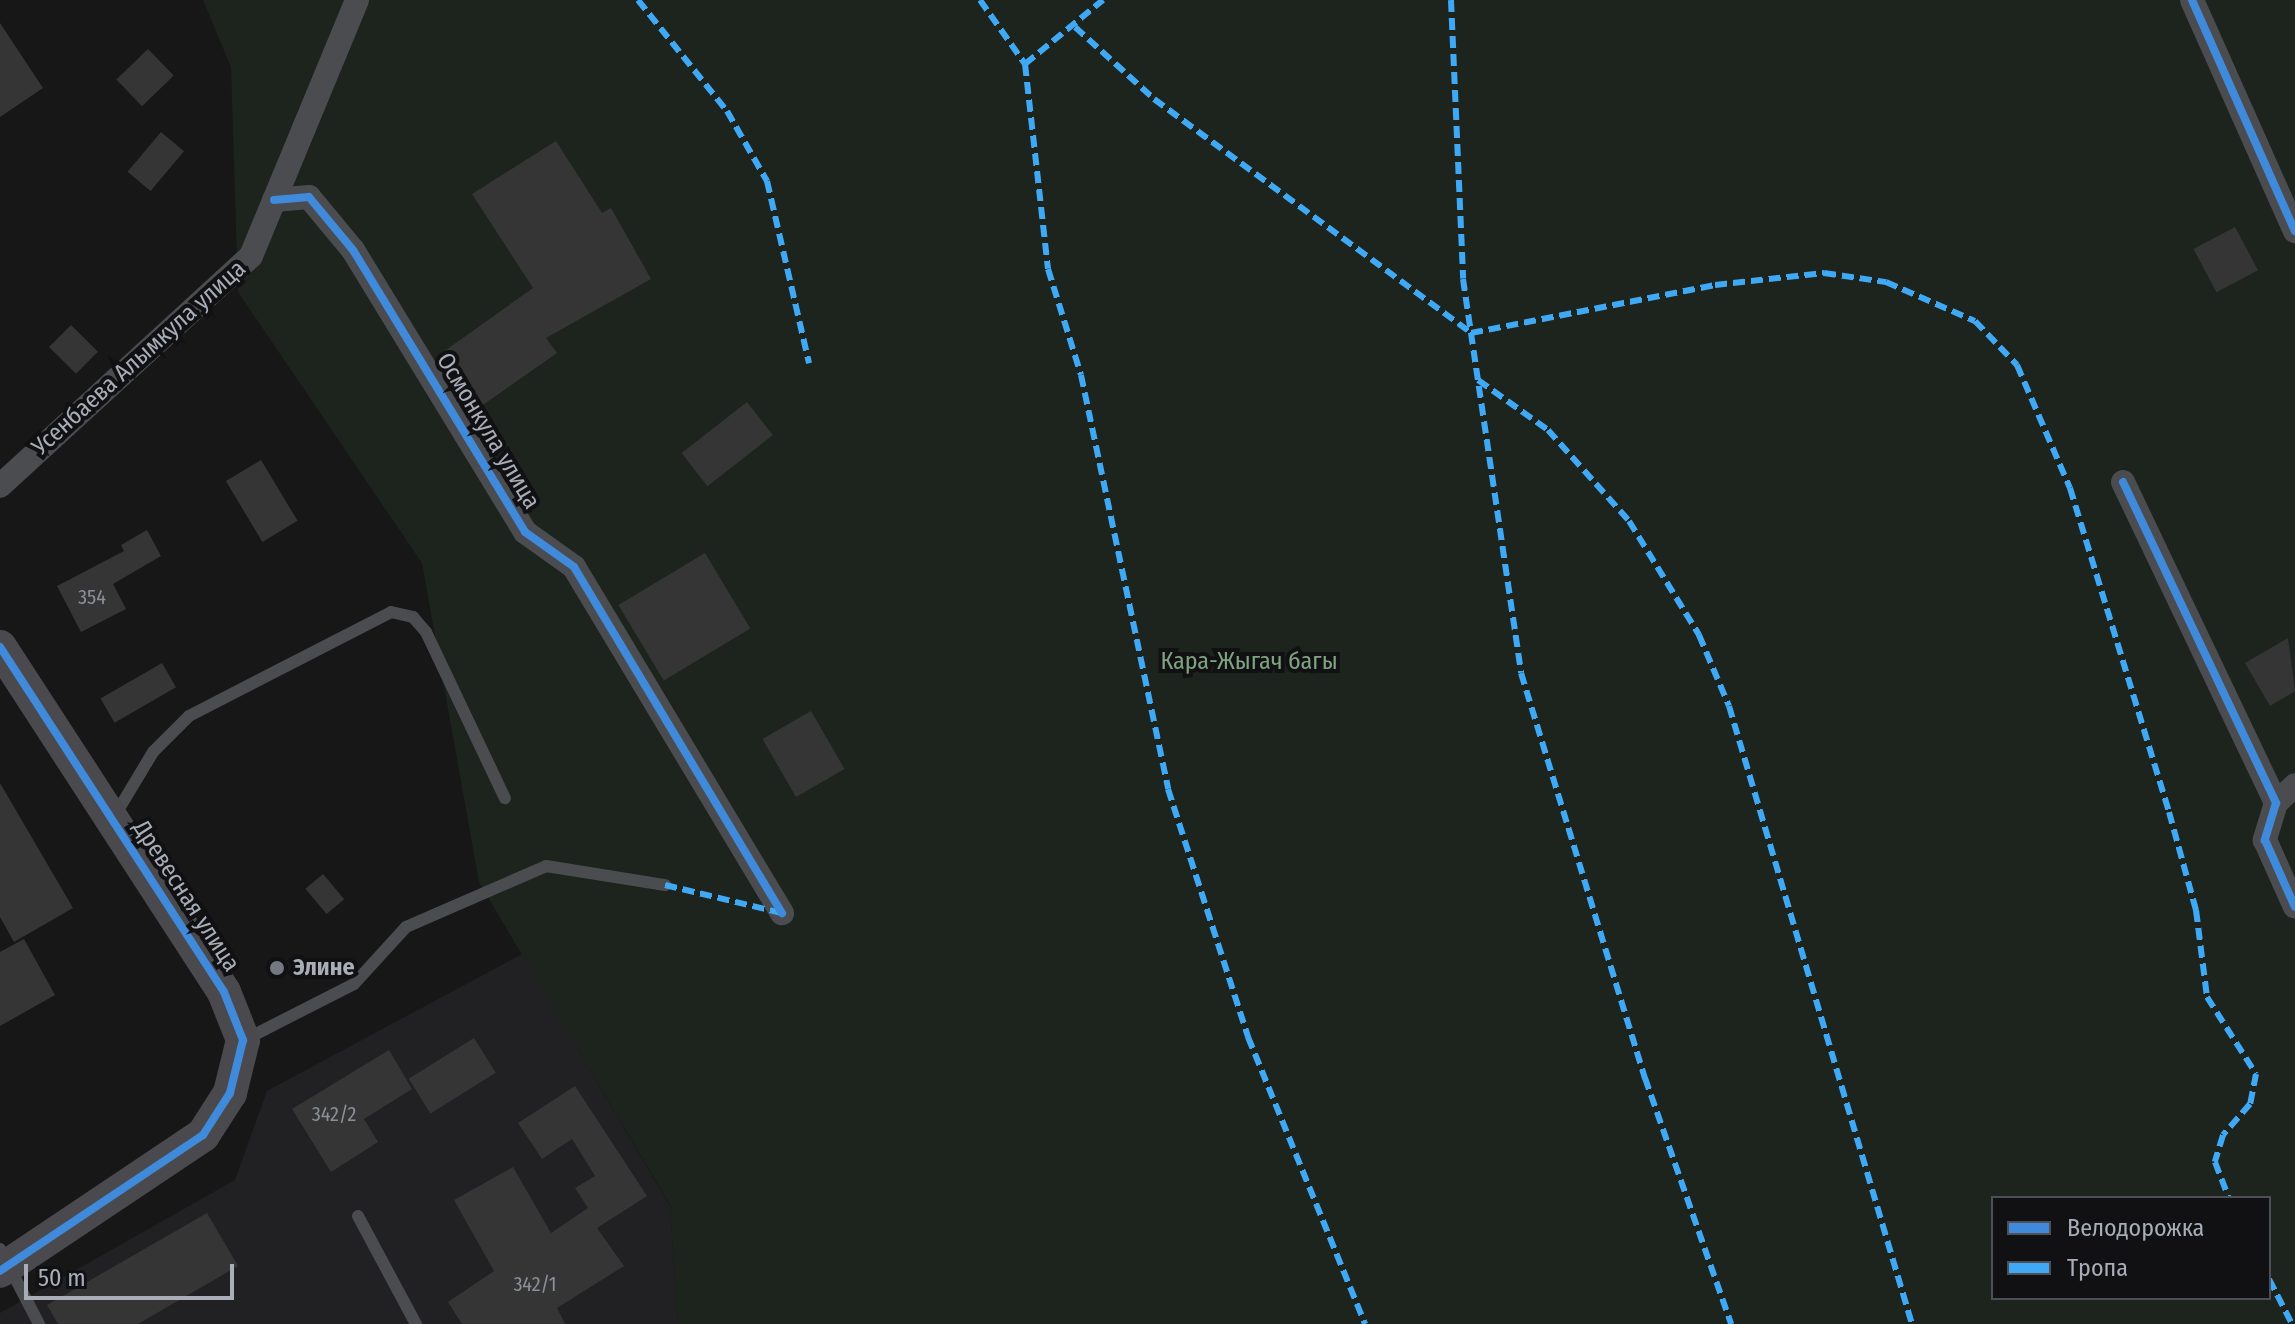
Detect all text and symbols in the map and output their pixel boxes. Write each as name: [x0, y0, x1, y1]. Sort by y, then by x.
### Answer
street label: Усенбаева Алымкула улица: [26, 255, 252, 461]
street label: Осмонкула улица: [430, 348, 546, 514]
house number: 354: [78, 585, 106, 609]
park label: Кара-Жыгач багы: [1160, 648, 1338, 676]
street label: Древесная улица: [126, 815, 246, 977]
place label: Элине: [293, 954, 355, 982]
marker: Элине: [268, 959, 286, 977]
house number: 342/2: [312, 1102, 356, 1126]
legend: [1991, 1196, 2271, 1300]
text: Велодорожка: [2067, 1214, 2204, 1242]
scale bar: [28, 1248, 238, 1298]
text: Тропа: [2067, 1254, 2128, 1282]
text: 50 m: [38, 1264, 86, 1292]
house number: 342/1: [513, 1272, 557, 1296]

